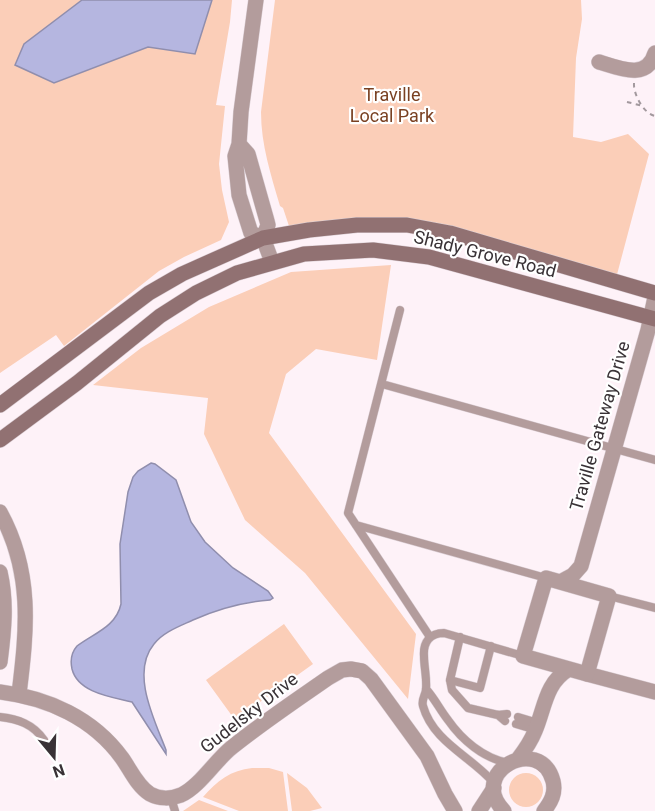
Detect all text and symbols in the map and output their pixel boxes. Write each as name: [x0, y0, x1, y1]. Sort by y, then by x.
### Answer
park label: Traville Local Park: [350, 84, 435, 126]
street label: Shady Grove Road: [412, 226, 558, 281]
street label: Traville Gateway Drive: [565, 339, 634, 513]
street label: Gudelsky Drive: [196, 668, 302, 757]
north arrow: [24, 727, 84, 787]
text: N: [50, 760, 67, 782]

